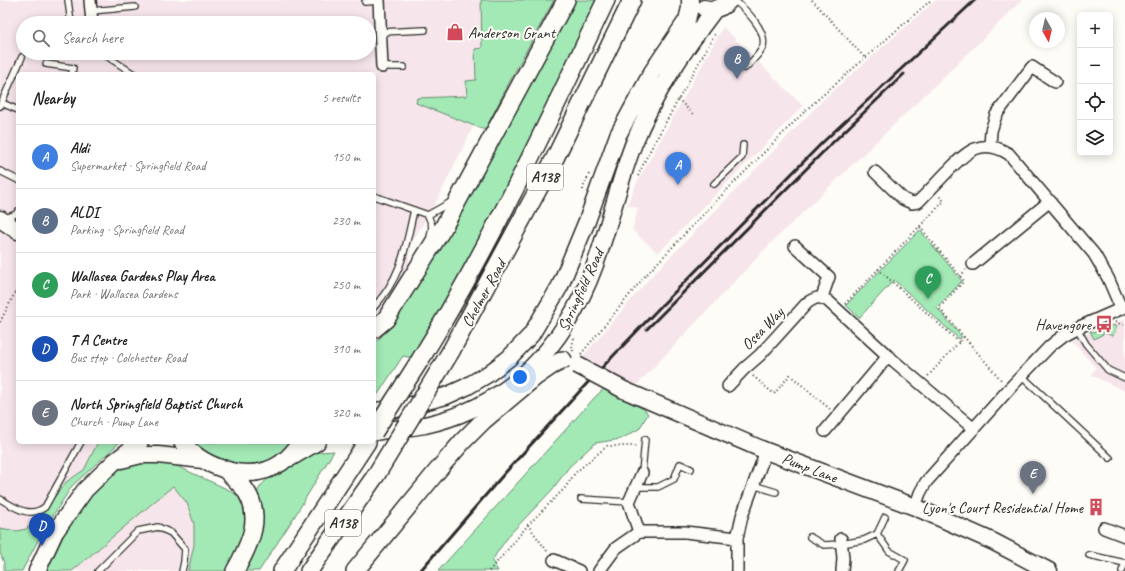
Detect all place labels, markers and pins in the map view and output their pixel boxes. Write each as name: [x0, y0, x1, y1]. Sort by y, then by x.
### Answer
shop icon: Anderson Grant: [445, 22, 465, 42]
place label: Anderson Grant: [468, 23, 557, 43]
pin: B: [724, 46, 750, 79]
pin: A: [665, 152, 691, 185]
pin: C: [915, 266, 941, 299]
bus stop icon: Havengore: [1094, 314, 1114, 334]
place label: Havengore: [1035, 315, 1093, 335]
pin: E: [1020, 461, 1046, 494]
building icon: Lyon's Court Residential Home: [1086, 497, 1106, 517]
place label: Lyon's Court Residential Home: [922, 498, 1085, 518]
pin: D: [29, 513, 55, 546]

